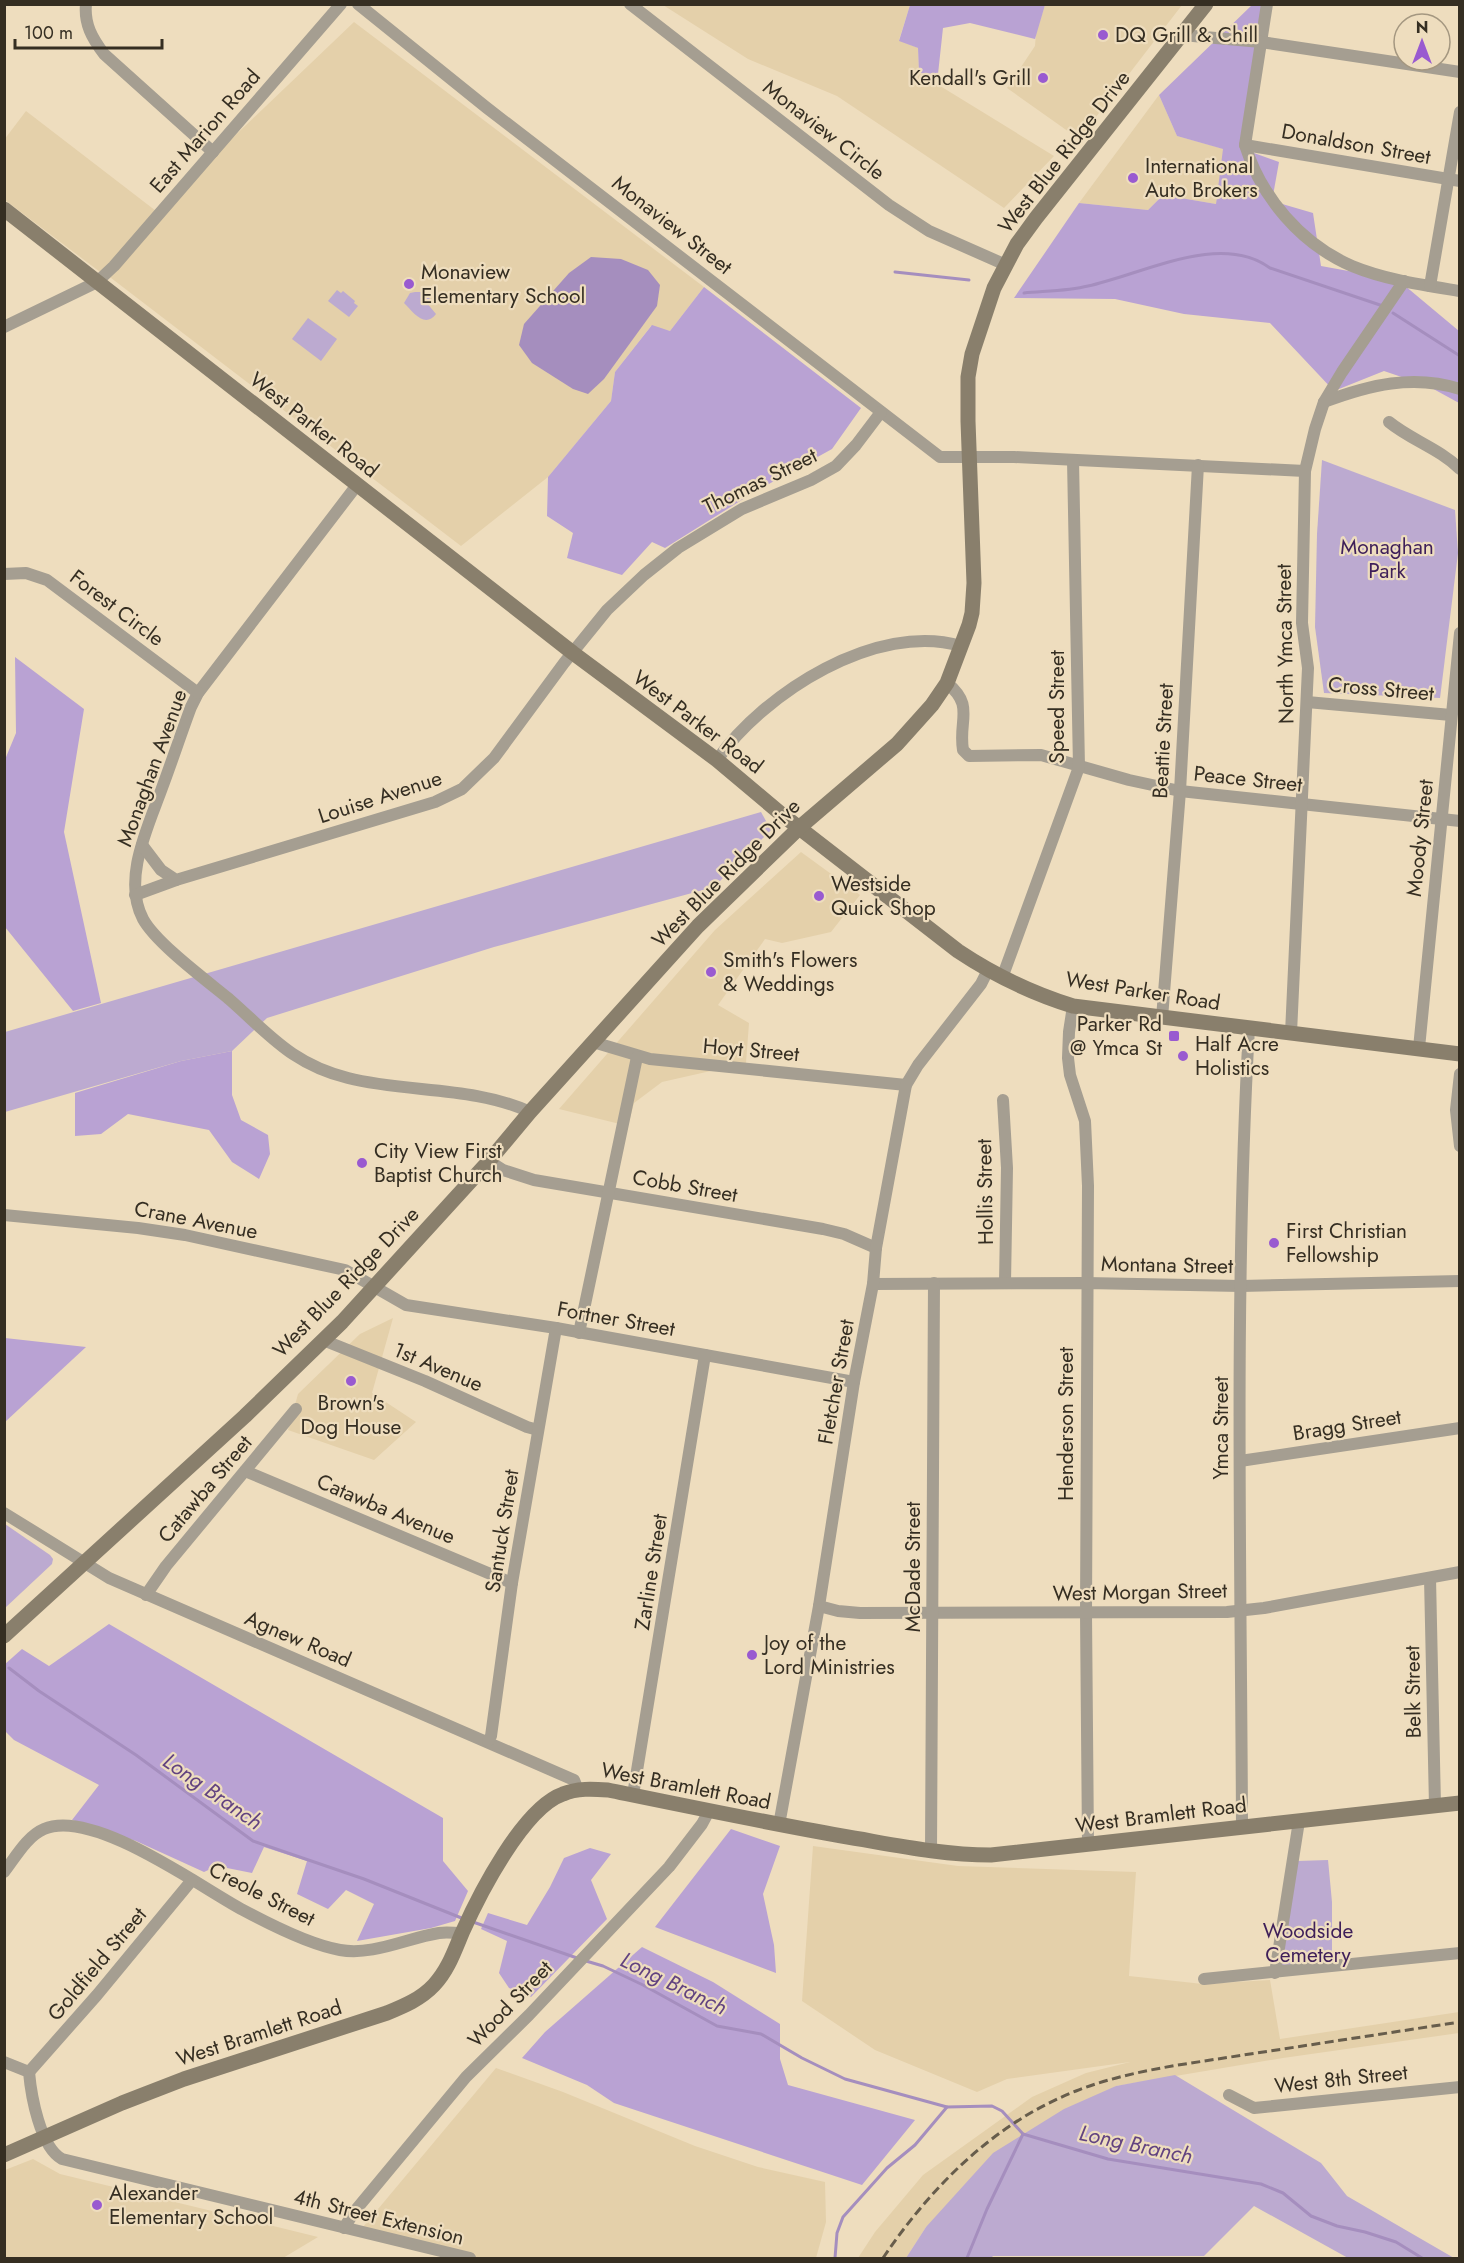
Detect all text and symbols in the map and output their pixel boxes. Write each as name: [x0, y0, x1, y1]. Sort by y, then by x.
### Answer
scale bar: [15, 12, 162, 50]
north arrow: [1392, 12, 1452, 72]
text: N: [1416, 16, 1428, 39]
text: 100 m: [24, 20, 73, 46]
place label: DQ Grill & Chill: [1115, 20, 1258, 50]
marker: DQ Grill & Chill: [1096, 28, 1110, 42]
street label: East Marion Road: [143, 63, 267, 199]
place label: Kendall's Grill: [909, 63, 1031, 93]
street label: West Blue Ridge Drive: [991, 64, 1137, 240]
marker: Kendall's Grill: [1036, 71, 1050, 85]
street label: Monaview Circle: [757, 73, 892, 187]
street label: Donaldson Street: [1279, 116, 1433, 172]
place label: International Auto Brokers: [1145, 151, 1258, 205]
street label: Monaview Street: [605, 168, 739, 282]
marker: International Auto Brokers: [1126, 171, 1140, 185]
place label: Monaview Elementary School: [421, 257, 585, 311]
marker: Monaview Elementary School: [402, 277, 416, 291]
street label: West Parker Road: [243, 365, 385, 485]
street label: Thomas Street: [698, 440, 822, 522]
park label: Monaghan Park: [1340, 532, 1434, 586]
street label: Forest Circle: [64, 563, 171, 654]
street label: North Ymca Street: [1269, 564, 1301, 724]
street label: Speed Street: [1042, 650, 1072, 764]
street label: West Parker Road: [626, 663, 770, 781]
street label: Cross Street: [1327, 669, 1435, 709]
street label: Beattie Street: [1145, 683, 1181, 799]
street label: Monaghan Avenue: [110, 685, 194, 851]
street label: Peace Street: [1192, 758, 1304, 800]
street label: Louise Avenue: [314, 763, 446, 831]
street label: Moody Street: [1399, 778, 1441, 898]
street label: West Blue Ridge Drive: [645, 792, 807, 954]
place label: Westside Quick Shop: [831, 869, 936, 923]
marker: Westside Quick Shop: [812, 889, 826, 903]
place label: Smith's Flowers & Weddings: [723, 945, 857, 999]
street label: West Parker Road: [1063, 964, 1223, 1018]
marker: Smith's Flowers & Weddings: [704, 965, 718, 979]
place label: Parker Rd @ Ymca St: [1070, 1009, 1162, 1063]
marker: Parker Rd @ Ymca St: [1167, 1029, 1181, 1043]
place label: Half Acre Holistics: [1195, 1029, 1279, 1083]
street label: Hoyt Street: [701, 1031, 801, 1069]
marker: Half Acre Holistics: [1176, 1049, 1190, 1063]
place label: City View First Baptist Church: [374, 1136, 502, 1190]
street label: Hollis Street: [969, 1139, 1001, 1245]
marker: City View First Baptist Church: [355, 1156, 369, 1170]
street label: Cobb Street: [630, 1162, 740, 1210]
street label: Crane Avenue: [132, 1193, 261, 1247]
street label: West Blue Ridge Drive: [266, 1200, 426, 1364]
place label: First Christian Fellowship: [1286, 1216, 1407, 1270]
marker: First Christian Fellowship: [1267, 1236, 1281, 1250]
street label: Montana Street: [1101, 1249, 1233, 1281]
street label: Fortner Street: [555, 1294, 677, 1344]
street label: Fletcher Street: [810, 1317, 862, 1447]
street label: 1st Avenue: [389, 1335, 488, 1399]
street label: Henderson Street: [1051, 1347, 1081, 1501]
marker: Brown's Dog House: [344, 1374, 358, 1388]
street label: Ymca Street: [1206, 1376, 1236, 1480]
place label: Brown's Dog House: [301, 1388, 402, 1442]
street label: Bragg Street: [1291, 1402, 1403, 1448]
street label: Catawba Street: [151, 1429, 259, 1549]
street label: Catawba Avenue: [312, 1466, 460, 1552]
street label: Santuck Street: [477, 1467, 527, 1595]
street label: McDade Street: [898, 1502, 928, 1632]
street label: Zarline Street: [627, 1512, 675, 1632]
street label: West Morgan Street: [1052, 1575, 1228, 1609]
street label: Agnew Road: [240, 1603, 356, 1675]
place label: Joy of the Lord Ministries: [761, 1628, 895, 1682]
street label: Belk Street: [1397, 1645, 1429, 1739]
marker: Joy of the Lord Ministries: [745, 1648, 759, 1662]
water label: Long Branch: [157, 1745, 269, 1837]
street label: West Bramlett Road: [598, 1755, 774, 1817]
street label: West Bramlett Road: [1074, 1790, 1248, 1840]
street label: Creole Street: [204, 1854, 320, 1934]
street label: Goldfield Street: [41, 1901, 153, 2027]
park label: Woodside Cemetery: [1263, 1916, 1354, 1970]
water label: Long Branch: [615, 1943, 733, 2023]
street label: Wood Street: [461, 1954, 559, 2054]
street label: West Bramlett Road: [172, 1992, 346, 2074]
street label: West 8th Street: [1273, 2057, 1409, 2101]
water label: Long Branch: [1076, 2116, 1196, 2172]
place label: Alexander Elementary School: [109, 2178, 273, 2232]
street label: 4th Street Extension: [291, 2181, 467, 2253]
marker: Alexander Elementary School: [90, 2198, 104, 2212]

